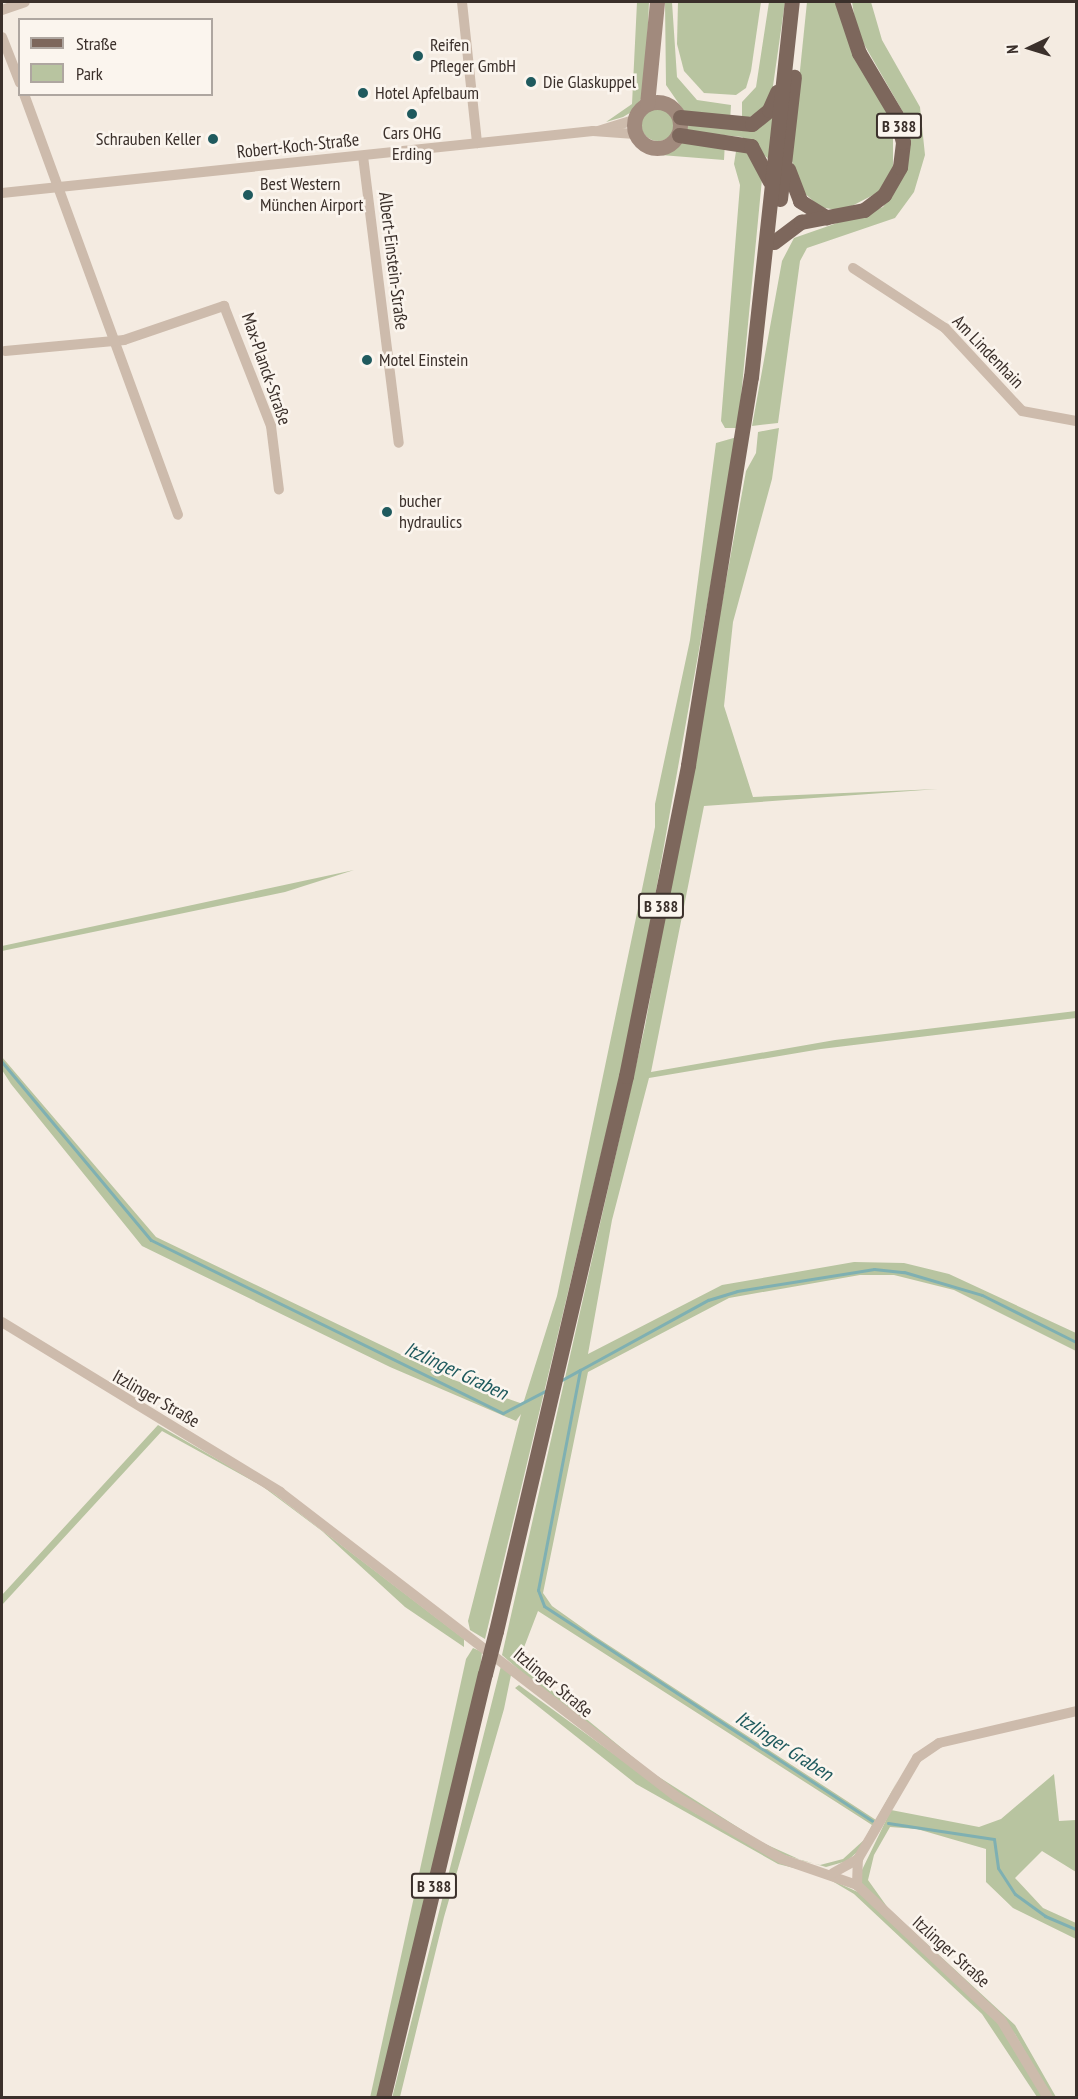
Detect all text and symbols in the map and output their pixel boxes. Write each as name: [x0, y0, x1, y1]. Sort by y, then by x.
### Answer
legend: [18, 18, 213, 96]
north arrow: [1000, 18, 1060, 78]
text: Straße: [76, 32, 117, 55]
place label: Reifen Pfleger GmbH: [430, 35, 516, 78]
text: N: [1002, 44, 1022, 54]
marker: Reifen Pfleger GmbH: [411, 49, 425, 63]
text: Park: [76, 62, 103, 85]
place label: Die Glaskuppel: [543, 71, 636, 93]
marker: Die Glaskuppel: [524, 75, 538, 89]
place label: Hotel Apfelbaum: [375, 82, 479, 104]
marker: Hotel Apfelbaum: [356, 86, 370, 100]
marker: Cars OHG Erding: [405, 107, 419, 121]
road number: B 388: [875, 113, 923, 139]
place label: Cars OHG Erding: [383, 123, 441, 166]
place label: Schrauben Keller: [96, 128, 201, 150]
street label: Robert-Koch-Straße: [236, 129, 360, 163]
marker: Schrauben Keller: [206, 132, 220, 146]
place label: Best Western München Airport: [260, 174, 364, 216]
marker: Best Western München Airport: [241, 188, 255, 202]
street label: Albert-Einstein-Straße: [374, 191, 412, 331]
street label: Max-Planck-Straße: [237, 310, 295, 428]
street label: Am Lindenhain: [948, 311, 1028, 393]
place label: Motel Einstein: [379, 349, 468, 371]
marker: Motel Einstein: [360, 353, 374, 367]
place label: bucher hydraulics: [399, 491, 462, 534]
marker: bucher hydraulics: [380, 505, 394, 519]
road number: B 388: [637, 893, 685, 919]
water label: Itzlinger Graben: [401, 1337, 511, 1405]
street label: Itzlinger Straße: [109, 1365, 203, 1433]
street label: Itzlinger Straße: [509, 1644, 597, 1722]
water label: Itzlinger Graben: [731, 1706, 837, 1786]
road number: B 388: [410, 1873, 458, 1899]
street label: Itzlinger Straße: [908, 1912, 994, 1992]

